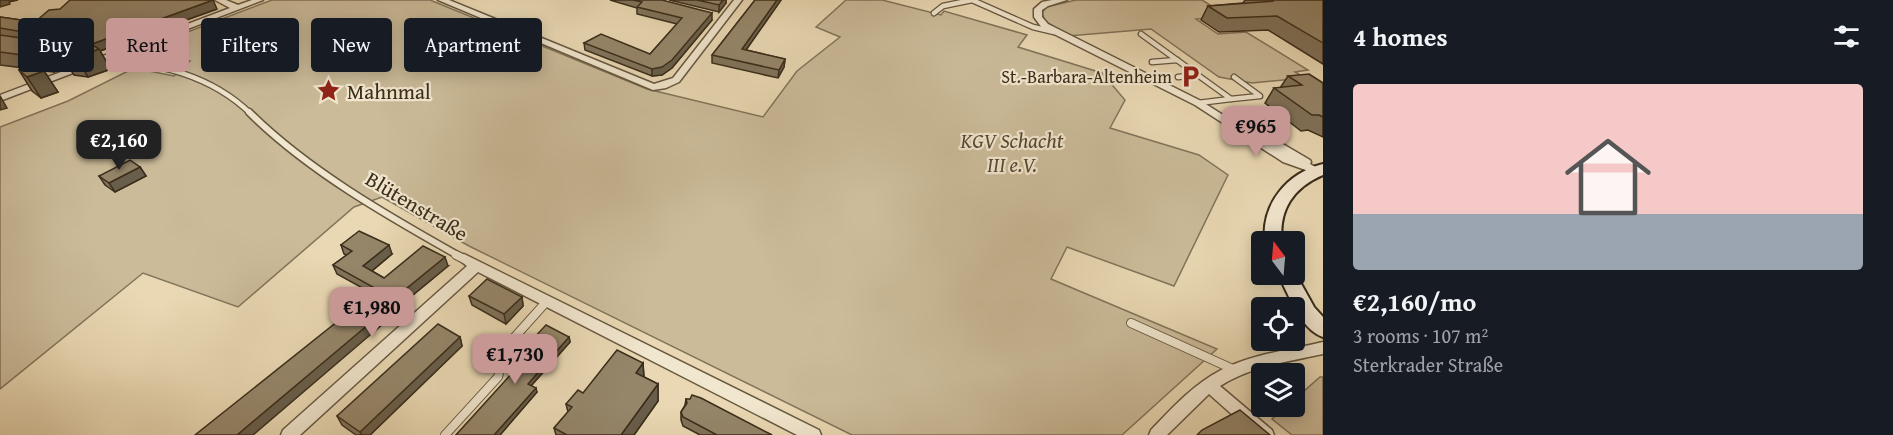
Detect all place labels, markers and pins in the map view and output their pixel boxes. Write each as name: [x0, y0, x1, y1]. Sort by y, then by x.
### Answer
place label: St.-Barbara-Altenheim: [1001, 63, 1172, 90]
parking icon: St.-Barbara-Altenheim: [1177, 63, 1203, 89]
place label: Mahnmal: [347, 76, 431, 107]
place icon: Mahnmal: [316, 78, 342, 104]
pin: €965: [1220, 106, 1292, 157]
pin: €2,160: [70, 120, 168, 171]
pin: €1,980: [323, 287, 421, 338]
pin: €1,730: [466, 334, 564, 385]

